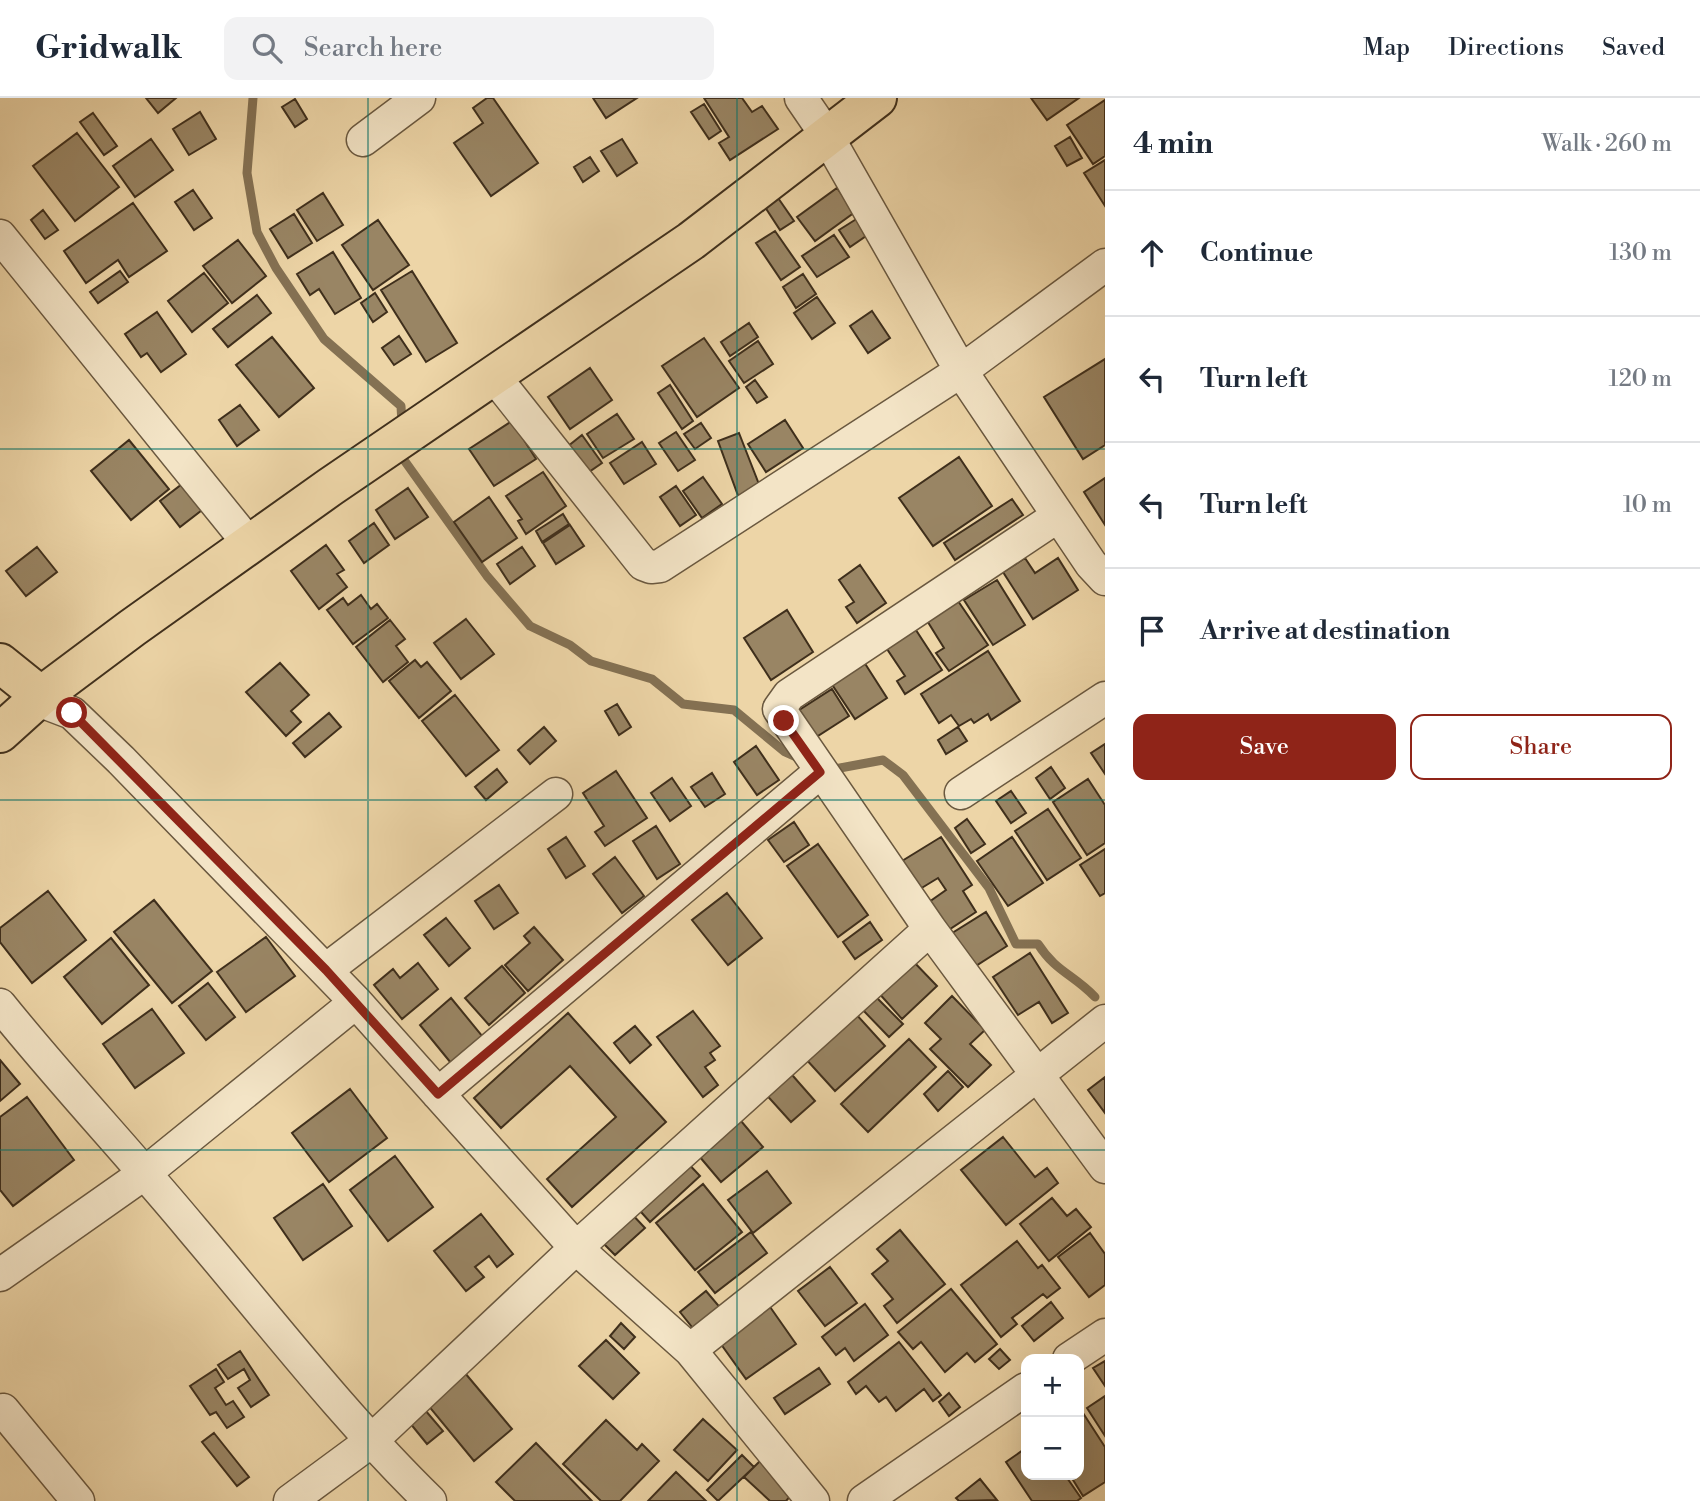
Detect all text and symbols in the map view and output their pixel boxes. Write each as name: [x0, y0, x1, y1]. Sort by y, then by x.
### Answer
search box: [224, 17, 714, 80]
text: Gridwalk: [35, 28, 182, 69]
icon: search: [248, 29, 286, 67]
text: Search here: [304, 32, 442, 64]
text: Map: [1363, 33, 1410, 63]
text: Directions: [1448, 33, 1564, 63]
text: Saved: [1602, 33, 1665, 63]
text: 4 min: [1133, 125, 1213, 163]
text: Walk · 260 m: [1542, 130, 1672, 158]
icon: ahead: [1133, 234, 1171, 272]
text: Continue: [1200, 237, 1313, 269]
text: 130 m: [1609, 239, 1672, 267]
icon: left: [1133, 360, 1171, 398]
text: Turn left: [1200, 363, 1308, 395]
text: 120 m: [1608, 365, 1672, 393]
icon: left: [1133, 486, 1171, 524]
text: Turn left: [1200, 489, 1308, 521]
text: 10 m: [1623, 491, 1672, 519]
icon: arrive: [1133, 612, 1171, 650]
text: Arrive at destination: [1200, 615, 1450, 647]
route start: [56, 697, 87, 728]
route end: [768, 705, 799, 736]
button: Save: [1133, 714, 1396, 780]
button: Share: [1410, 714, 1672, 780]
map controls: [1021, 1354, 1084, 1480]
button: +: [1021, 1354, 1084, 1417]
button: −: [1021, 1417, 1084, 1480]

